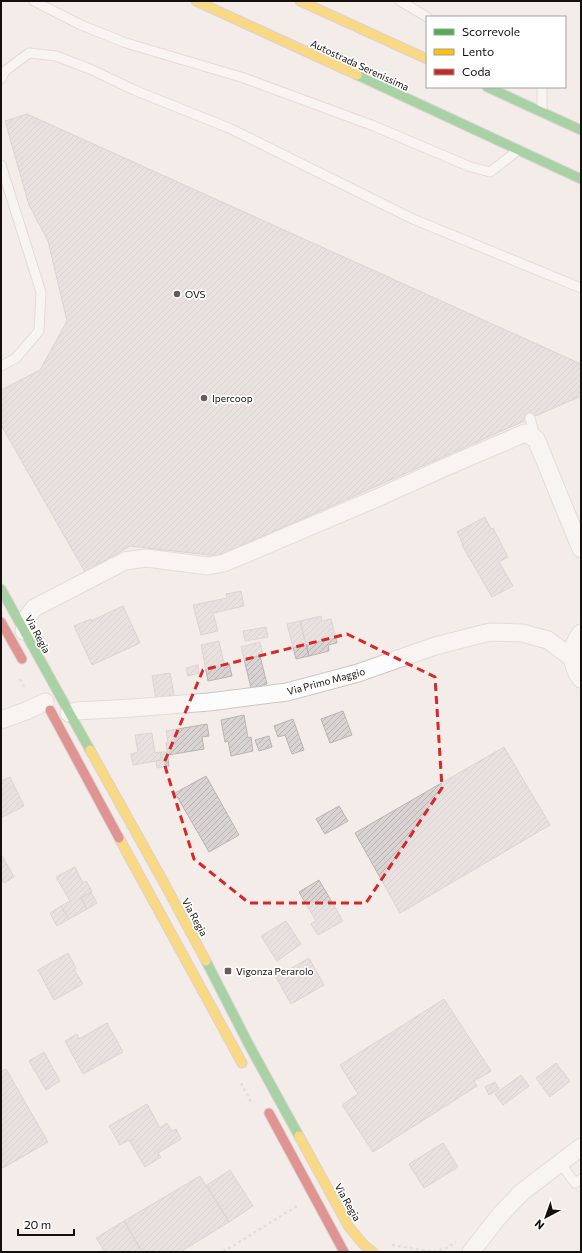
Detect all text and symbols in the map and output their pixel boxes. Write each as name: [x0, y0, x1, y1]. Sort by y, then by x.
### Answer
legend: [426, 16, 566, 88]
text: Scorrevole: [462, 24, 520, 38]
street label: Autostrada Serenissima: [309, 37, 411, 93]
text: Lento: [462, 44, 494, 58]
text: Coda: [462, 64, 491, 78]
place label: OVS: [185, 288, 206, 300]
marker: OVS: [172, 289, 182, 299]
place label: Ipercoop: [212, 392, 253, 404]
marker: Ipercoop: [199, 393, 209, 403]
street label: Via Regia: [23, 613, 53, 655]
street label: Via Primo Maggio: [286, 665, 366, 697]
street label: Via Regia: [180, 896, 210, 938]
place label: Vigonza Perarolo: [236, 965, 313, 977]
marker: Vigonza Perarolo: [223, 966, 233, 976]
street label: Via Regia: [332, 1181, 364, 1223]
north arrow: [526, 1197, 566, 1237]
scale bar: [18, 1211, 74, 1237]
text: 20 m: [24, 1217, 51, 1231]
text: N: [532, 1217, 546, 1233]

